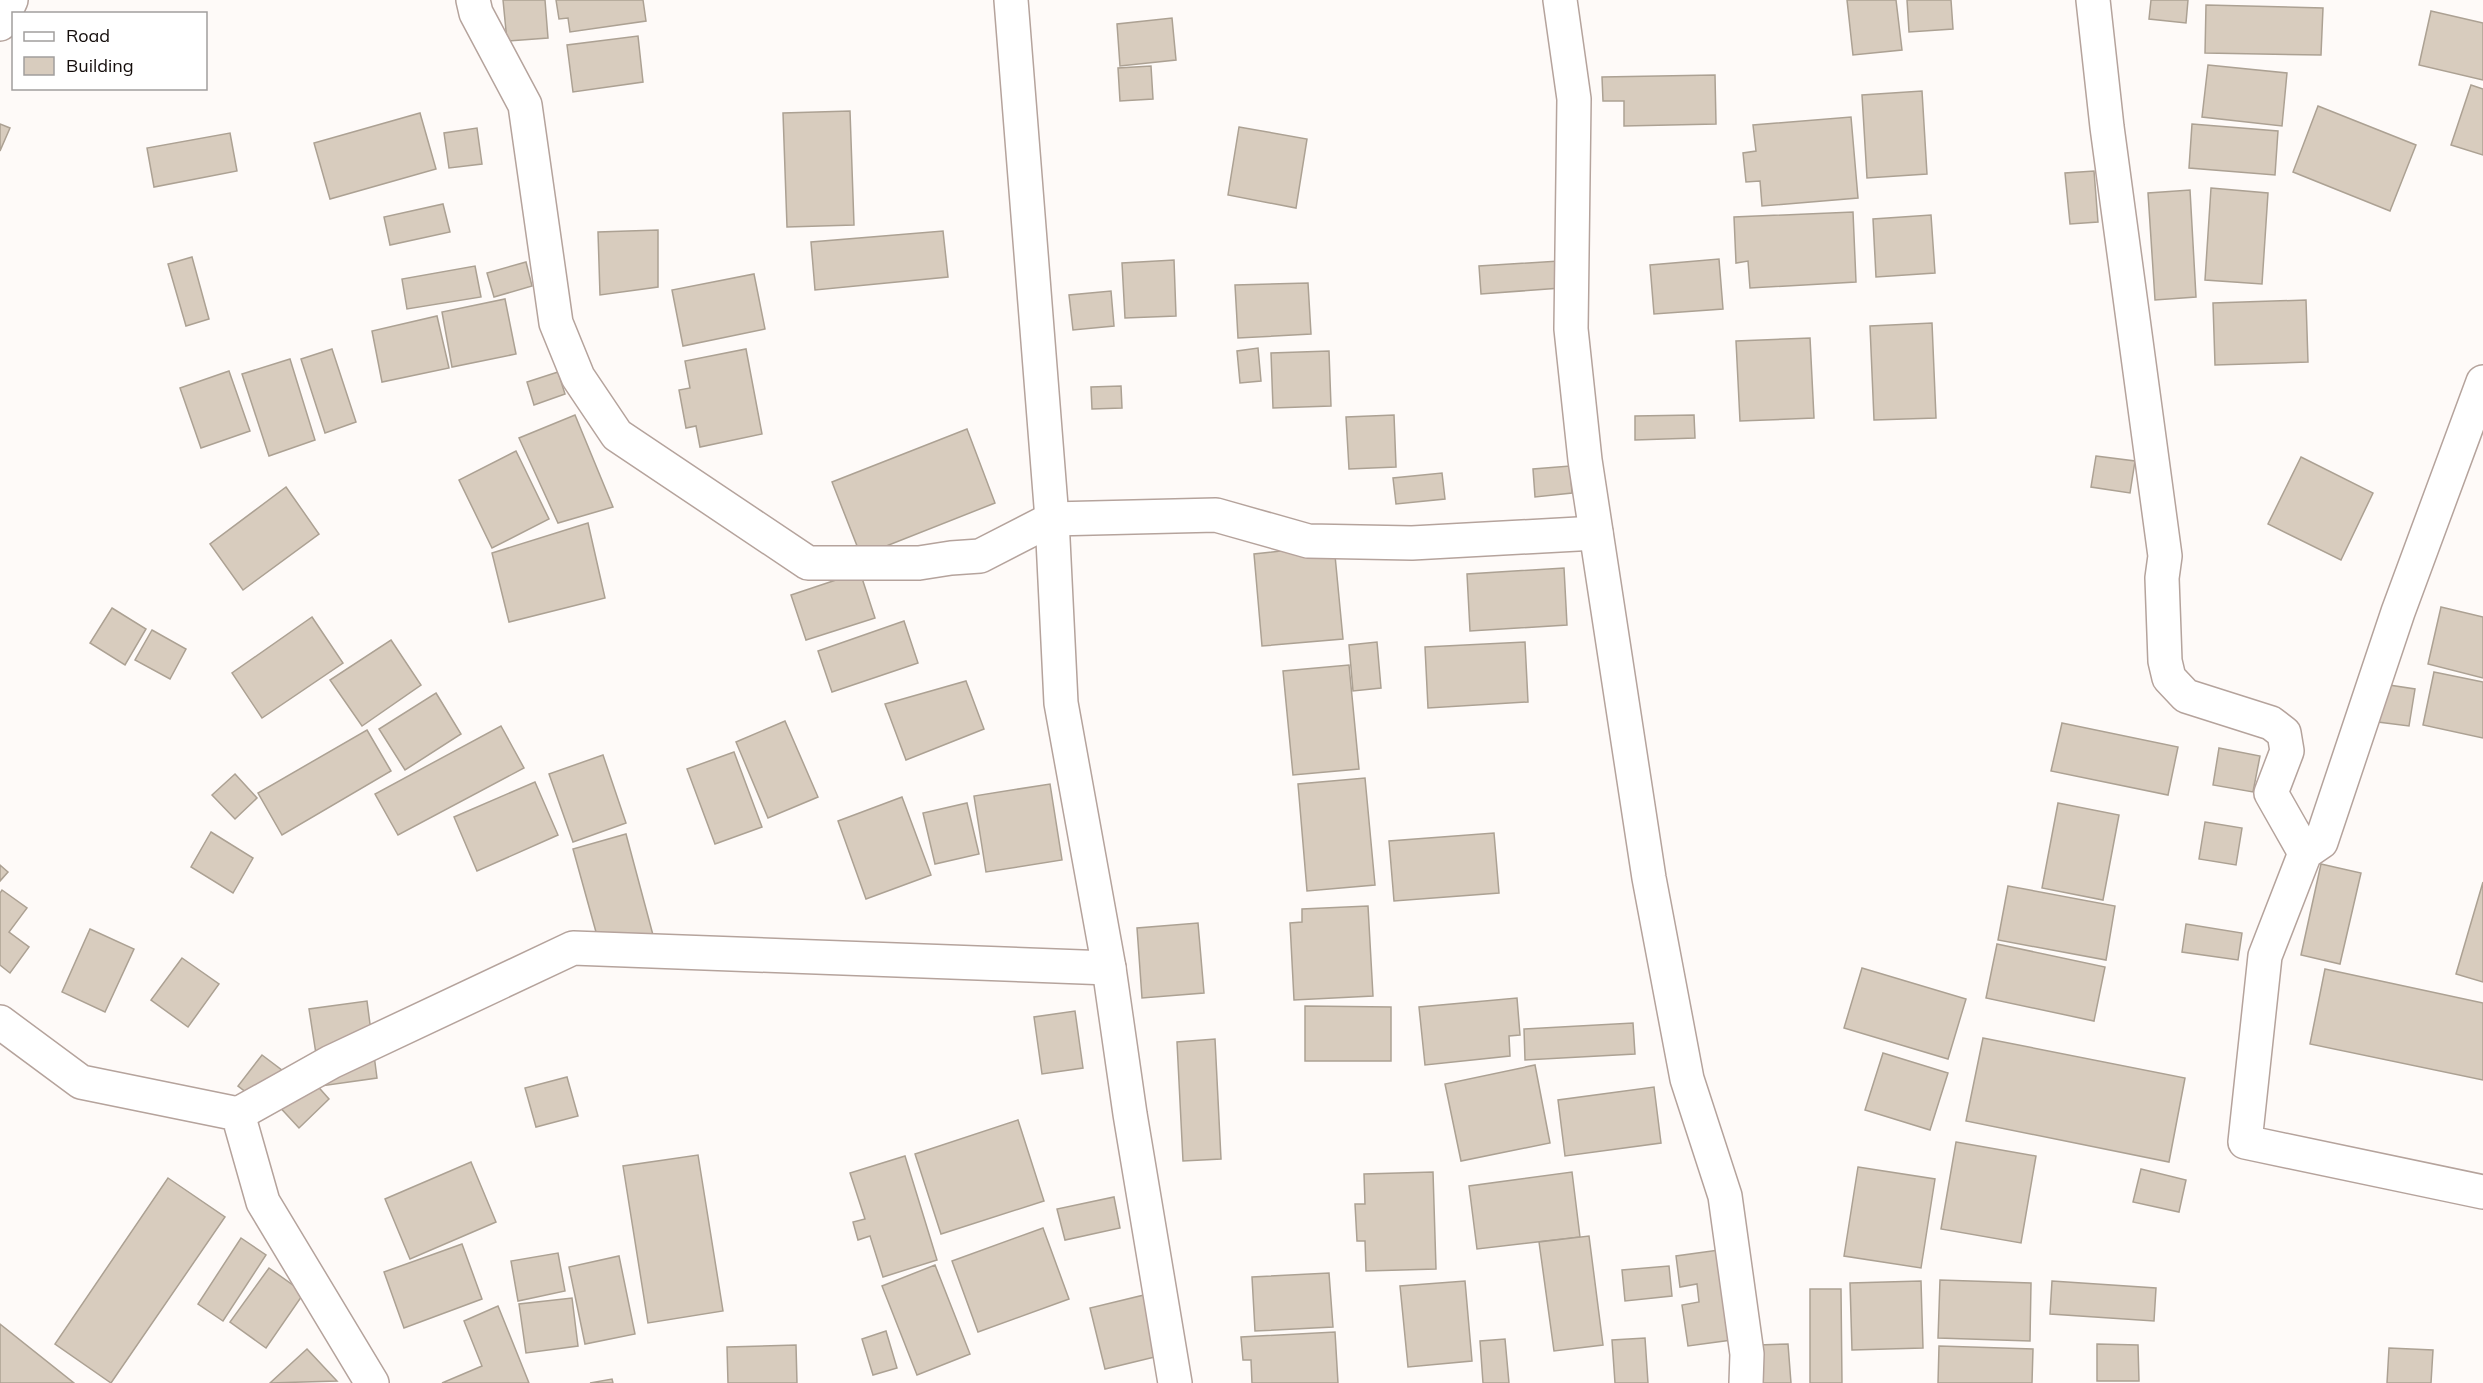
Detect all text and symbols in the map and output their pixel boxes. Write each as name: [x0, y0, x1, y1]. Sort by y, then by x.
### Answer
legend: [12, 12, 207, 90]
text: Road: [66, 24, 110, 47]
text: Building: [66, 54, 134, 77]

